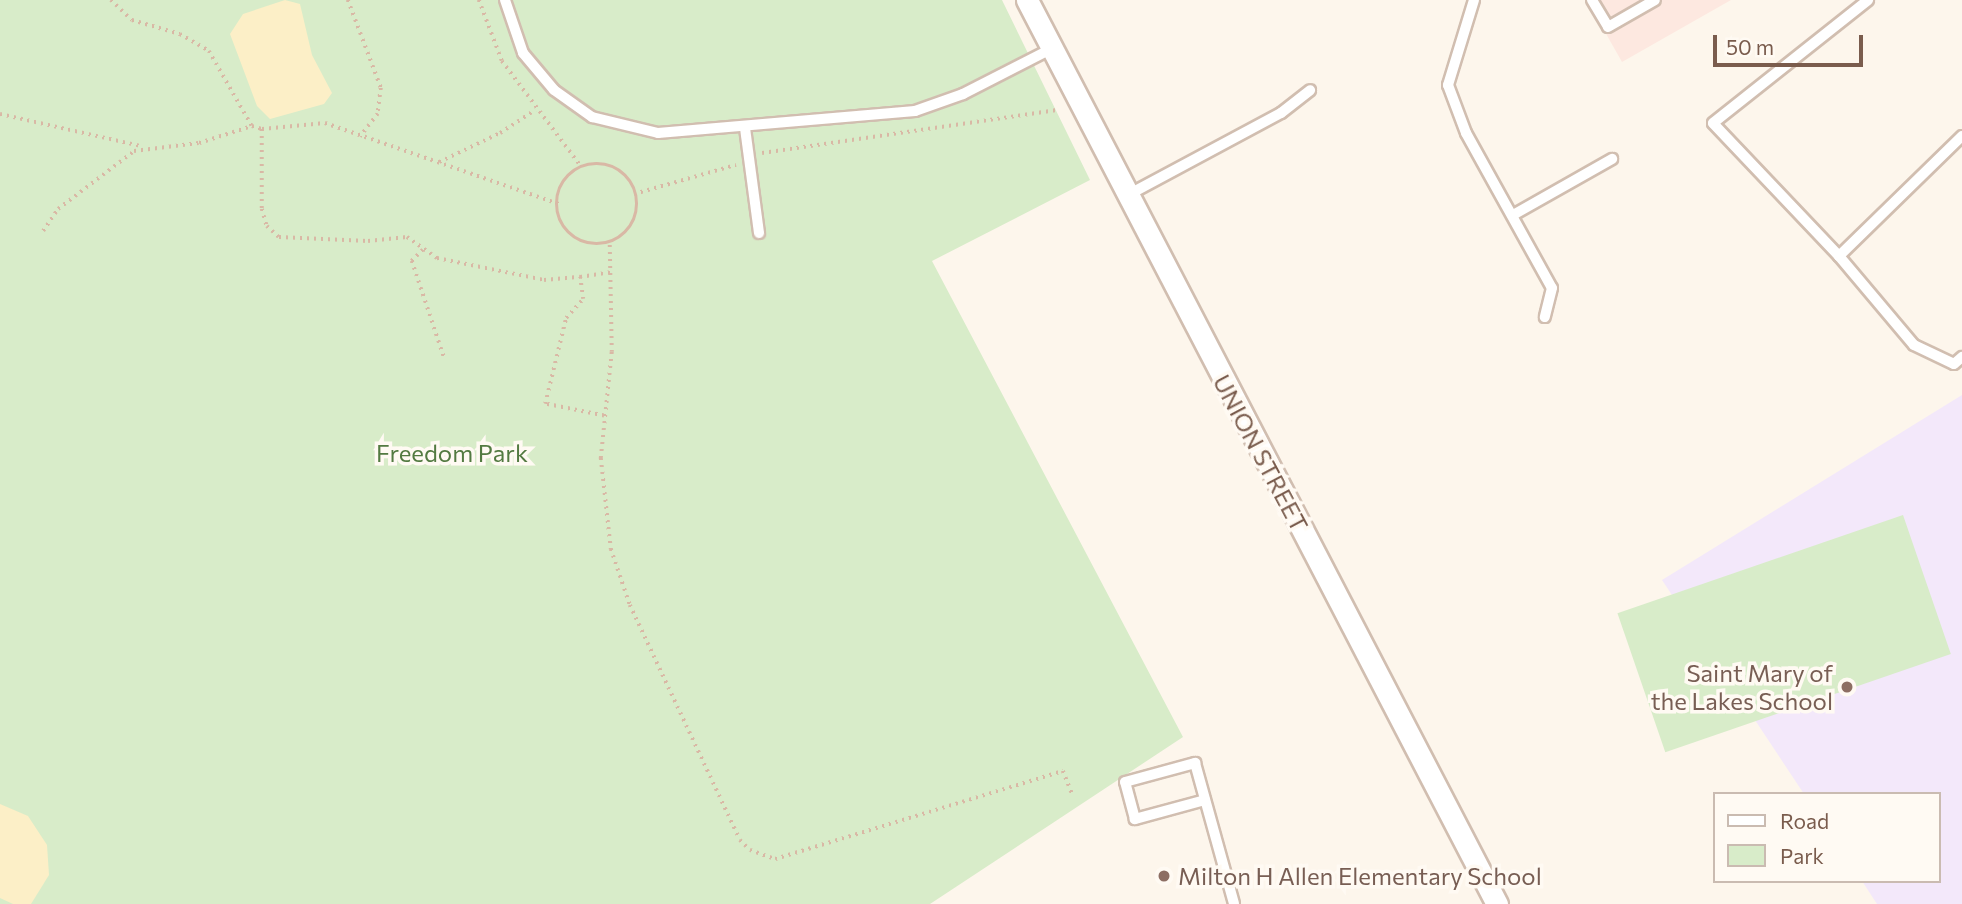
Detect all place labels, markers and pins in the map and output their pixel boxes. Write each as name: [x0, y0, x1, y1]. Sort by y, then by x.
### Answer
place label: Saint Mary of the Lakes School: [1651, 659, 1833, 715]
marker: Saint Mary of the Lakes School: [1839, 679, 1855, 695]
place label: Milton H Allen Elementary School: [1178, 862, 1542, 890]
marker: Milton H Allen Elementary School: [1156, 868, 1172, 884]

